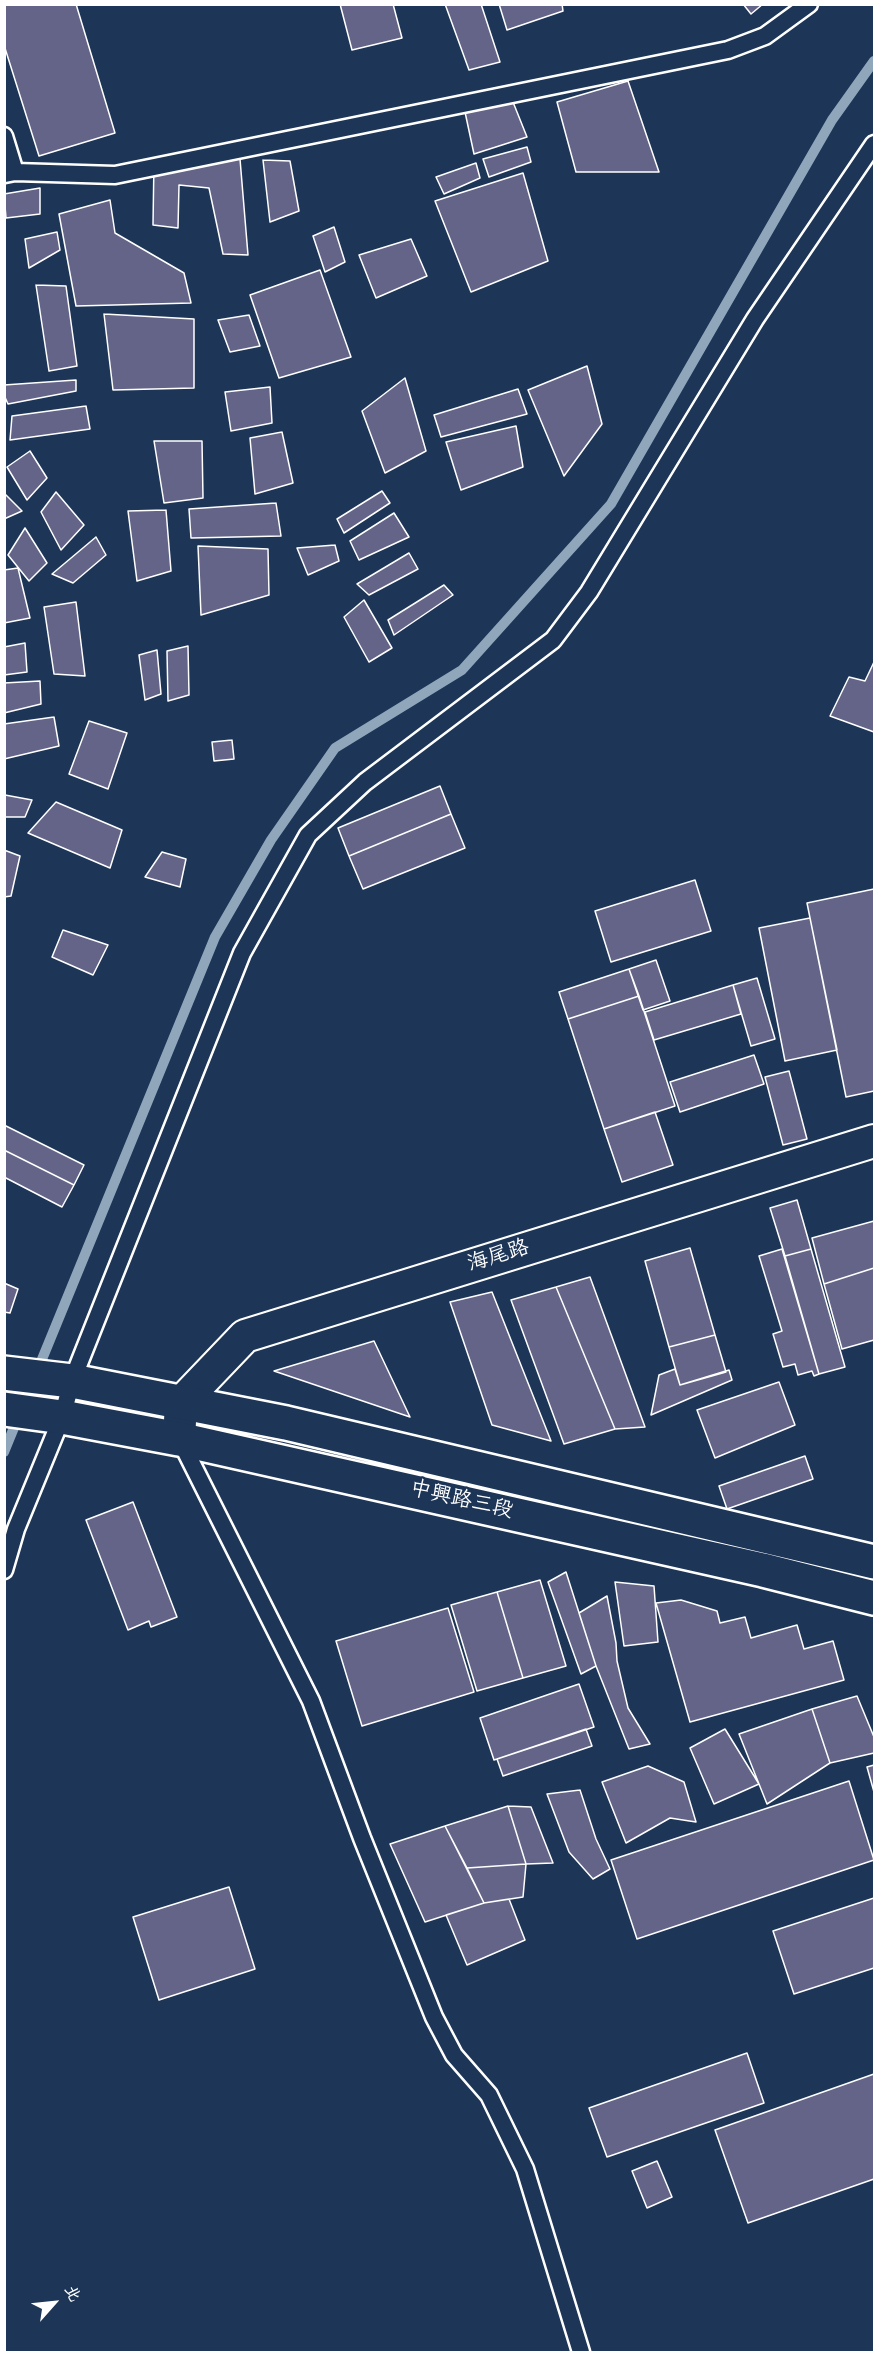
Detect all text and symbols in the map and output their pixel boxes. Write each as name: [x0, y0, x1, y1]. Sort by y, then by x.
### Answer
street label: 海尾路: [465, 1237, 533, 1279]
street label: 中興路三段: [407, 1478, 515, 1526]
north arrow: [24, 2273, 84, 2333]
text: 北: [58, 2283, 83, 2306]

